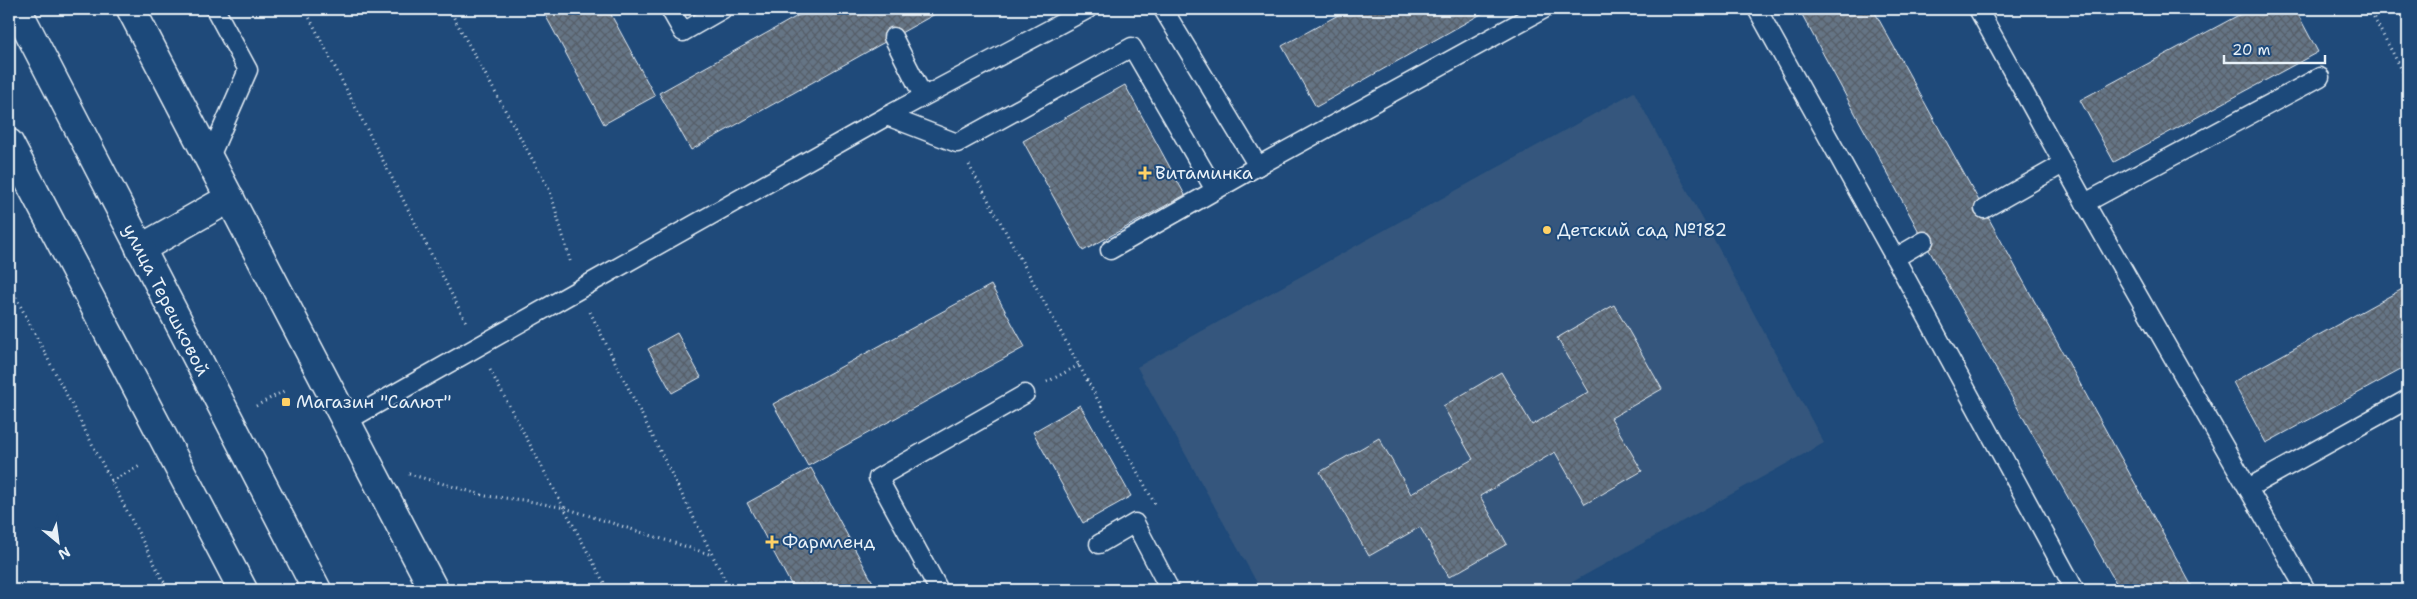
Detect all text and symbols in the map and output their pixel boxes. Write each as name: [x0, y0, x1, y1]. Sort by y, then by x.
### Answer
scale bar: [2224, 32, 2326, 64]
text: 20 m: [2232, 40, 2271, 60]
place label: Витаминка: [1155, 161, 1253, 185]
marker: Витаминка: [1139, 167, 1151, 179]
place label: Детский сад №182: [1557, 218, 1727, 242]
street label: улица Терешковой: [117, 220, 215, 380]
marker: Детский сад №182: [1541, 224, 1553, 236]
place label: Магазин "Салют": [296, 390, 452, 414]
marker: Магазин "Салют": [280, 396, 292, 408]
north arrow: [32, 516, 82, 566]
place label: Фармленд: [782, 530, 876, 554]
marker: Фармленд: [766, 536, 778, 548]
text: N: [55, 543, 74, 564]

